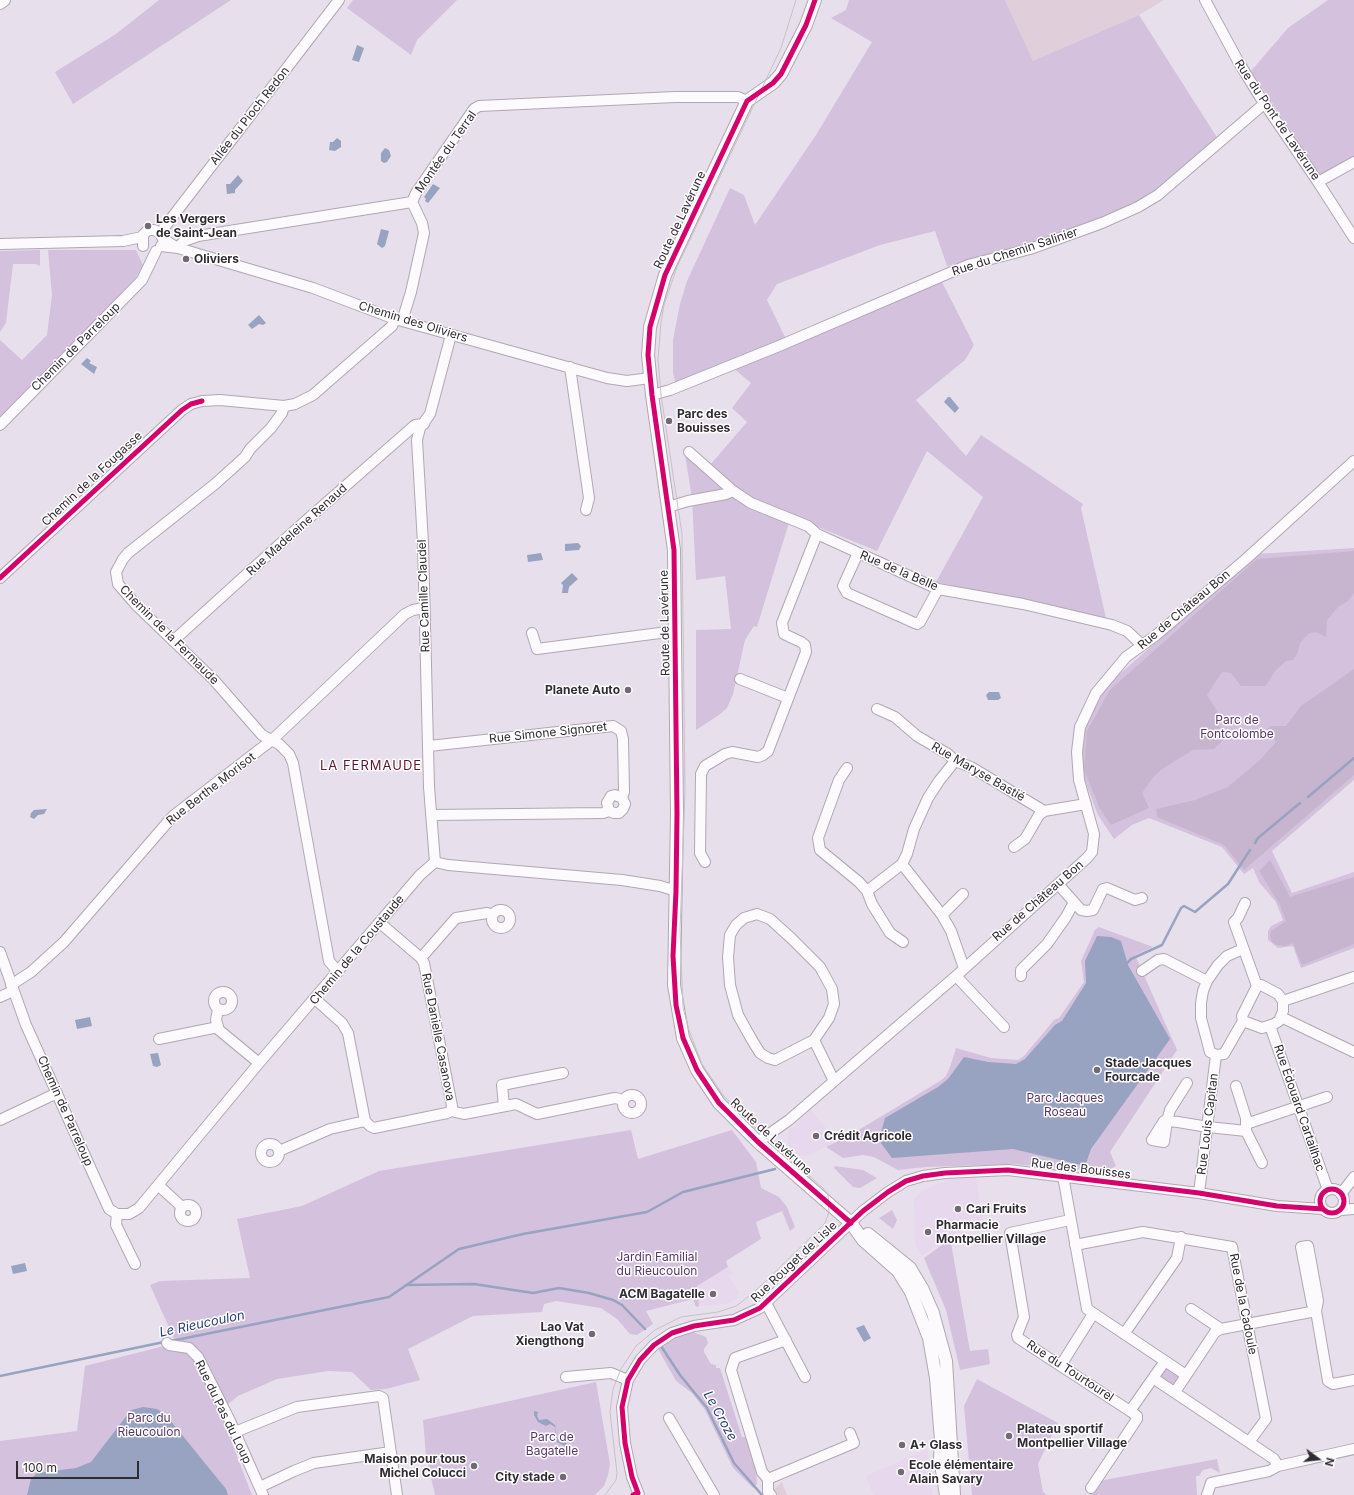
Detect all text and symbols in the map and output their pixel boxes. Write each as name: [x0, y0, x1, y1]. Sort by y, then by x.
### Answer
street label: Rue du Pont de Lavérune: [1231, 57, 1323, 183]
street label: Allée du Pioch Redon: [207, 64, 293, 168]
street label: Montée du Terral: [412, 108, 480, 196]
street label: Route de Lavérune: [651, 169, 709, 271]
place label: Les Vergers de Saint-Jean: [156, 212, 237, 240]
marker: Les Vergers de Saint-Jean: [143, 221, 153, 231]
street label: Rue du Chemin Salinier: [950, 225, 1080, 279]
place label: Oliviers: [194, 252, 239, 266]
marker: Oliviers: [181, 254, 191, 264]
street label: Chemin des Oliviers: [357, 299, 469, 345]
street label: Chemin de Parreloup: [29, 300, 123, 394]
place label: Parc des Bouisses: [677, 407, 730, 435]
marker: Parc des Bouisses: [664, 416, 674, 426]
street label: Chemin de la Fougasse: [39, 429, 145, 529]
street label: Rue Madeleine Renaud: [244, 481, 350, 579]
street label: Rue Camille Claudel: [415, 539, 433, 653]
street label: Rue de la Belle: [858, 548, 940, 594]
street label: Rue de Château Bon: [1135, 567, 1233, 653]
street label: Route de Lavérune: [657, 570, 673, 676]
street label: Chemin de la Fermaude: [116, 582, 222, 688]
place label: Planete Auto: [545, 683, 620, 697]
marker: Planete Auto: [623, 685, 633, 695]
park label: Parc de Fontcolombe: [1200, 713, 1274, 741]
street label: Rue Simone Signoret: [488, 720, 608, 746]
street label: Rue Maryse Bastié: [929, 739, 1027, 805]
street label: Rue Berthe Morisot: [164, 750, 258, 828]
district label: LA FERMAUDE: [320, 758, 422, 774]
street label: Rue de Château Bon: [990, 858, 1086, 944]
street label: Chemin de la Coustaude: [307, 892, 407, 1008]
street label: Rue Danielle Casanova: [419, 972, 457, 1102]
street label: Rue Édouard Cartailhac: [1271, 1043, 1327, 1173]
street label: Chemin de Parreloup: [34, 1054, 96, 1168]
place label: Stade Jacques Fourcade: [1105, 1056, 1192, 1084]
marker: Stade Jacques Fourcade: [1092, 1065, 1102, 1075]
street label: Rue Louis Capitan: [1195, 1072, 1221, 1176]
park label: Parc Jacques Roseau: [1026, 1091, 1104, 1119]
street label: Route de Lavérune: [727, 1095, 815, 1179]
place label: Crédit Agricole: [824, 1129, 912, 1143]
marker: Crédit Agricole: [811, 1131, 821, 1141]
street label: Rue des Bouisses: [1030, 1156, 1132, 1182]
place label: Cari Fruits: [966, 1202, 1026, 1216]
marker: Cari Fruits: [953, 1204, 963, 1214]
street label: Rue Rouget de Lisle: [748, 1218, 840, 1306]
place label: Pharmacie Montpellier Village: [936, 1218, 1046, 1246]
marker: Pharmacie Montpellier Village: [923, 1227, 933, 1237]
park label: Jardin Familial du Rieucoulon: [616, 1250, 698, 1278]
street label: Rue de la Cadoule: [1226, 1252, 1260, 1356]
place label: ACM Bagatelle: [619, 1287, 705, 1301]
marker: ACM Bagatelle: [708, 1289, 718, 1299]
water label: Le Rieucoulon: [158, 1307, 246, 1341]
place label: Lao Vat Xiengthong: [515, 1320, 584, 1348]
marker: Lao Vat Xiengthong: [587, 1329, 597, 1339]
street label: Rue du Tourtourel: [1024, 1337, 1116, 1405]
street label: Rue du Pas du Loup: [192, 1358, 254, 1466]
water label: Le Croze: [700, 1388, 740, 1444]
park label: Parc du Rieucoulon: [117, 1411, 181, 1439]
place label: Plateau sportif Montpellier Village: [1017, 1422, 1127, 1450]
park label: Parc de Bagatelle: [526, 1430, 578, 1458]
marker: Plateau sportif Montpellier Village: [1004, 1431, 1014, 1441]
place label: A+ Glass: [910, 1438, 962, 1452]
north arrow: [1298, 1439, 1338, 1479]
marker: A+ Glass: [897, 1440, 907, 1450]
place label: Maison pour tous Michel Colucci: [364, 1452, 466, 1480]
scale bar: [18, 1453, 141, 1479]
text: N: [1322, 1456, 1337, 1468]
place label: Ecole élémentaire Alain Savary: [909, 1458, 1013, 1486]
text: 100 m: [23, 1460, 57, 1475]
marker: Maison pour tous Michel Colucci: [469, 1461, 479, 1471]
marker: Ecole élémentaire Alain Savary: [896, 1467, 906, 1477]
place label: City stade: [495, 1470, 555, 1484]
marker: City stade: [558, 1472, 568, 1482]

